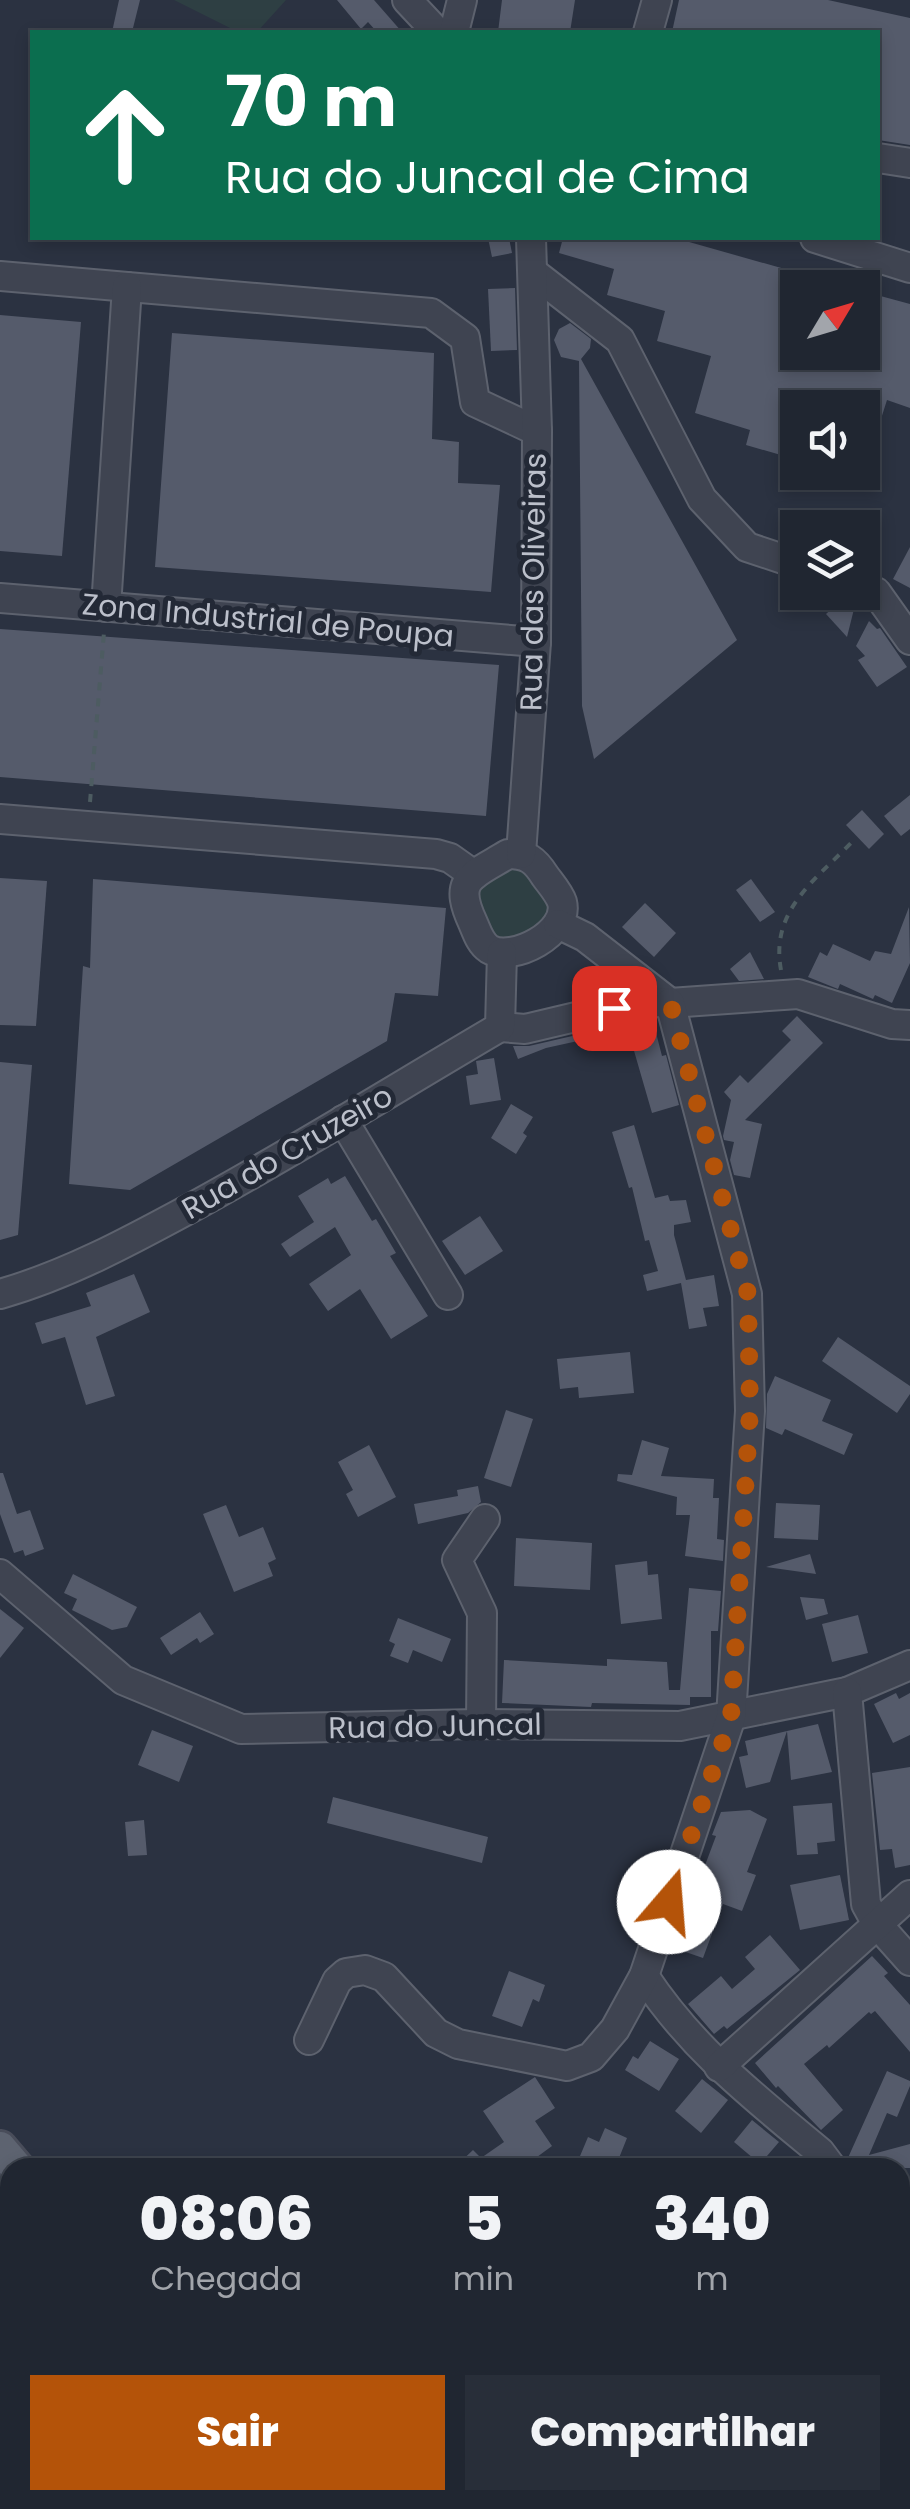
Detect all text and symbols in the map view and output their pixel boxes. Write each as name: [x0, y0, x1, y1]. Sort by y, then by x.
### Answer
text: 70 m: [225, 52, 397, 151]
icon: ahead: [60, 70, 190, 200]
text: Rua do Juncal de Cima: [225, 146, 750, 209]
north arrow: [780, 270, 880, 370]
map controls: [780, 270, 880, 610]
button: sound: [780, 390, 880, 490]
street label: Rua das Oliveiras: [509, 453, 557, 711]
button: layers: [780, 510, 880, 610]
street label: Zona Industrial de Poupa: [80, 582, 456, 658]
pin: [572, 966, 657, 1051]
icon: arrive: [587, 981, 642, 1036]
street label: Rua do Cruzeiro: [174, 1074, 400, 1230]
street label: Rua do Juncal: [328, 1703, 542, 1749]
position arrow: [617, 1850, 721, 1954]
text: 08:06: [139, 2177, 313, 2261]
text: 5: [464, 2177, 503, 2261]
text: 340: [653, 2177, 771, 2261]
text: Chegada: [151, 2256, 302, 2301]
text: min: [453, 2256, 514, 2301]
text: m: [696, 2256, 728, 2301]
button: Sair: [30, 2375, 445, 2490]
button: Compartilhar: [465, 2375, 880, 2490]

